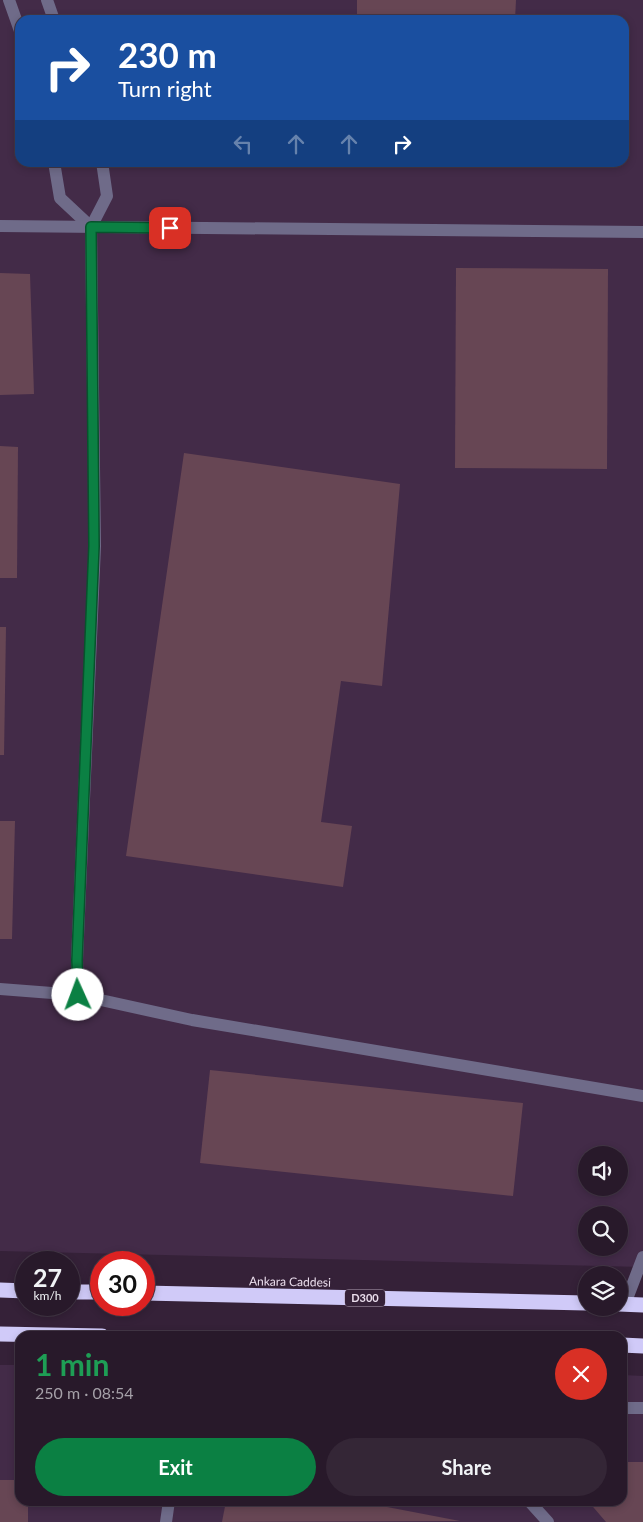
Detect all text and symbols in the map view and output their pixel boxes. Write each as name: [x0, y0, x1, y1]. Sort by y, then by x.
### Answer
text: 230 m: [118, 33, 217, 75]
icon: right: [35, 35, 100, 100]
text: Turn right: [118, 75, 212, 102]
icon: left: [229, 130, 257, 158]
icon: ahead: [282, 130, 310, 158]
icon: ahead: [335, 130, 363, 158]
icon: right: [388, 130, 416, 158]
pin: [149, 207, 191, 249]
icon: arrive: [156, 214, 184, 242]
position arrow: [51, 968, 103, 1020]
map controls: [578, 1146, 628, 1316]
button: sound: [578, 1146, 628, 1196]
button: search: [578, 1206, 628, 1256]
speed limit sign: 30: [90, 1251, 155, 1316]
text: 27: [33, 1262, 62, 1292]
button: layers: [578, 1266, 628, 1316]
street label: Ankara Caddesi: [249, 1273, 331, 1290]
text: km/h: [33, 1288, 62, 1303]
road number: D300: [345, 1290, 385, 1306]
text: 1 min: [35, 1346, 109, 1382]
button: close: [555, 1348, 607, 1400]
text: 250 m · 08:54: [35, 1383, 134, 1402]
button: Exit: [35, 1438, 316, 1496]
button: Share: [326, 1438, 607, 1496]

